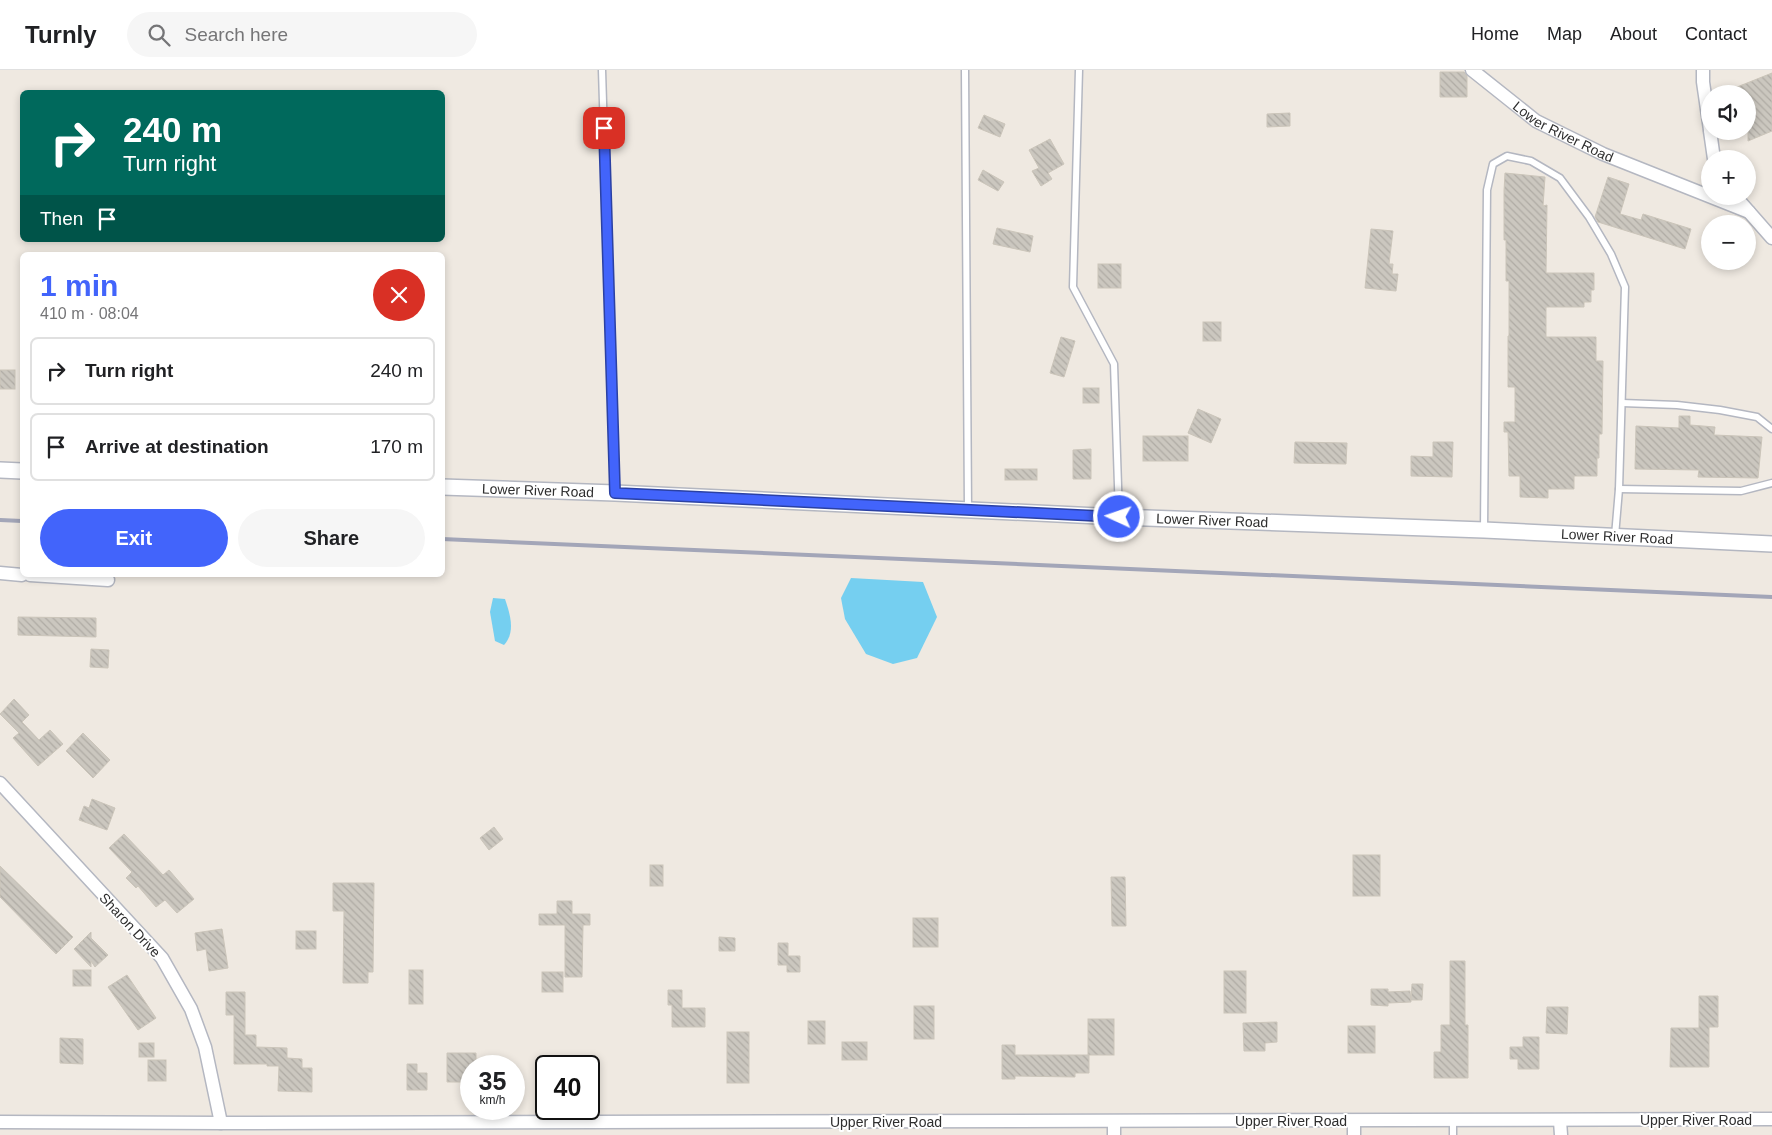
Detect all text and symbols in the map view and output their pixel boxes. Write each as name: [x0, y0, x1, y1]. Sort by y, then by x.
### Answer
search box: [127, 12, 477, 57]
text: Turnly: [25, 21, 97, 48]
icon: search: [145, 21, 173, 49]
text: Search here: [185, 24, 288, 45]
text: Home: [1471, 24, 1519, 44]
text: Map: [1547, 24, 1582, 44]
text: About: [1610, 24, 1657, 44]
text: Contact: [1685, 24, 1747, 44]
map controls: [1701, 85, 1756, 270]
button: sound: [1701, 85, 1756, 140]
street label: Lower River Road: [1510, 98, 1616, 165]
pin: [583, 107, 625, 149]
icon: right: [40, 110, 105, 175]
text: 240 m: [123, 110, 222, 149]
icon: arrive: [590, 114, 618, 142]
button: +: [1701, 150, 1756, 205]
text: Turn right: [123, 151, 216, 176]
icon: arrive: [93, 205, 121, 233]
text: Then: [40, 208, 83, 229]
button: −: [1701, 215, 1756, 270]
text: 1 min: [40, 269, 118, 302]
button: close: [373, 269, 425, 321]
text: 410 m · 08:04: [40, 305, 139, 322]
icon: right: [42, 357, 70, 385]
text: Turn right: [85, 360, 173, 381]
text: 240 m: [370, 360, 423, 381]
icon: arrive: [42, 433, 70, 461]
text: Arrive at destination: [85, 436, 269, 457]
text: 170 m: [370, 436, 423, 457]
street label: Lower River Road: [482, 480, 594, 500]
position arrow: [1092, 490, 1144, 542]
button: Exit: [40, 509, 228, 567]
button: Share: [238, 509, 425, 567]
street label: Lower River Road: [1156, 510, 1269, 530]
street label: Lower River Road: [1561, 526, 1673, 547]
street label: Sharon Drive: [96, 890, 164, 960]
speed limit sign: 40: [535, 1055, 600, 1120]
text: 35: [479, 1067, 506, 1095]
text: km/h: [479, 1093, 506, 1107]
street label: Upper River Road: [1640, 1112, 1752, 1128]
street label: Upper River Road: [1235, 1113, 1347, 1129]
street label: Upper River Road: [830, 1114, 942, 1130]

